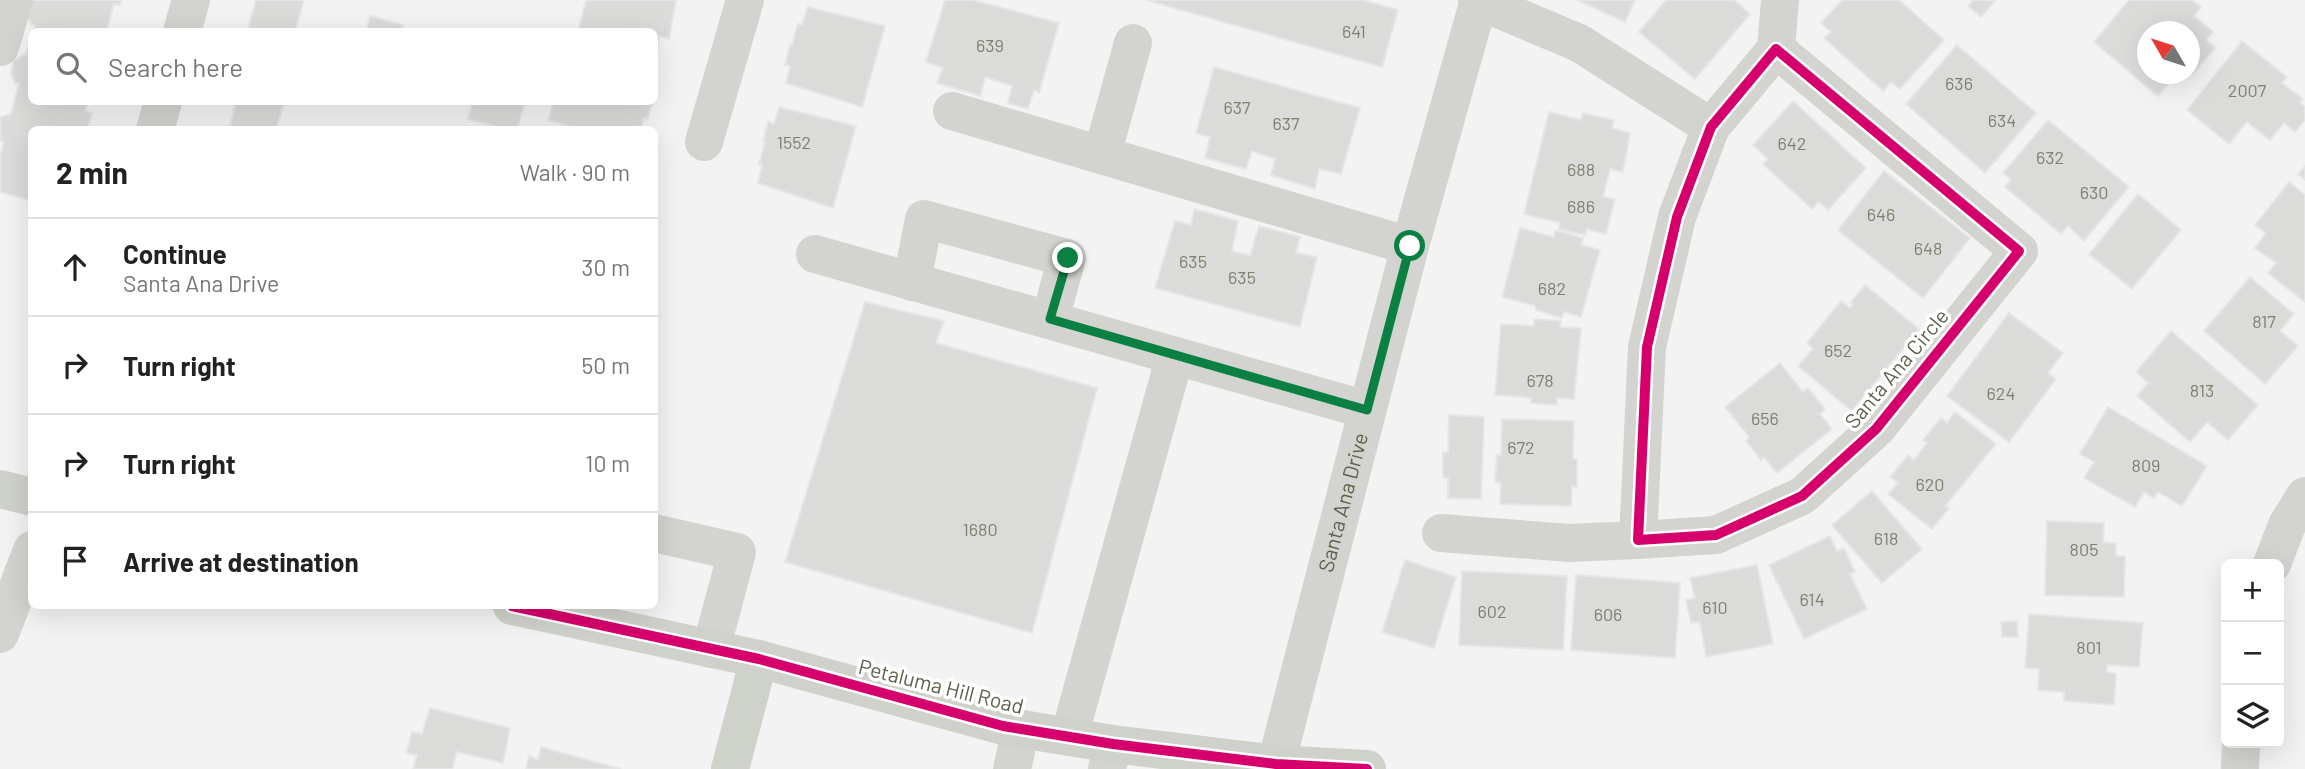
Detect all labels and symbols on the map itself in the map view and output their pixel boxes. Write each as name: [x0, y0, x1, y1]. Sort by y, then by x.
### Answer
house number: 641: [1342, 20, 1366, 42]
north arrow: [2137, 21, 2200, 84]
house number: 639: [976, 34, 1004, 56]
house number: 636: [1945, 72, 1973, 94]
house number: 2007: [2228, 79, 2267, 101]
house number: 637: [1223, 96, 1251, 118]
house number: 634: [1988, 109, 2016, 131]
house number: 637: [1272, 112, 1300, 134]
house number: 1552: [777, 131, 811, 153]
house number: 642: [1778, 132, 1806, 154]
house number: 632: [2036, 146, 2064, 168]
house number: 688: [1567, 158, 1595, 180]
house number: 630: [2080, 181, 2108, 203]
house number: 686: [1567, 195, 1595, 217]
house number: 646: [1867, 203, 1895, 225]
route start: [1394, 230, 1425, 261]
house number: 648: [1914, 237, 1942, 259]
route end: [1052, 242, 1083, 273]
house number: 635: [1179, 250, 1207, 272]
house number: 635: [1228, 266, 1256, 288]
house number: 682: [1538, 277, 1566, 299]
street label: Santa Ana Circle: [1839, 303, 1953, 433]
house number: 817: [2252, 310, 2276, 332]
house number: 652: [1824, 339, 1852, 361]
house number: 678: [1526, 369, 1554, 391]
house number: 813: [2190, 379, 2214, 401]
house number: 624: [1987, 382, 2015, 404]
house number: 656: [1751, 407, 1779, 429]
street label: Santa Ana Drive: [1312, 430, 1372, 574]
house number: 672: [1507, 436, 1535, 458]
house number: 809: [2132, 454, 2160, 476]
house number: 620: [1915, 473, 1945, 495]
house number: 1680: [962, 518, 998, 540]
house number: 618: [1874, 527, 1898, 549]
house number: 805: [2070, 538, 2098, 560]
house number: 614: [1799, 588, 1825, 610]
house number: 610: [1702, 596, 1728, 618]
house number: 602: [1477, 600, 1507, 622]
house number: 606: [1594, 603, 1622, 625]
house number: 801: [2076, 636, 2102, 658]
street label: Petaluma Hill Road: [856, 653, 1026, 718]

